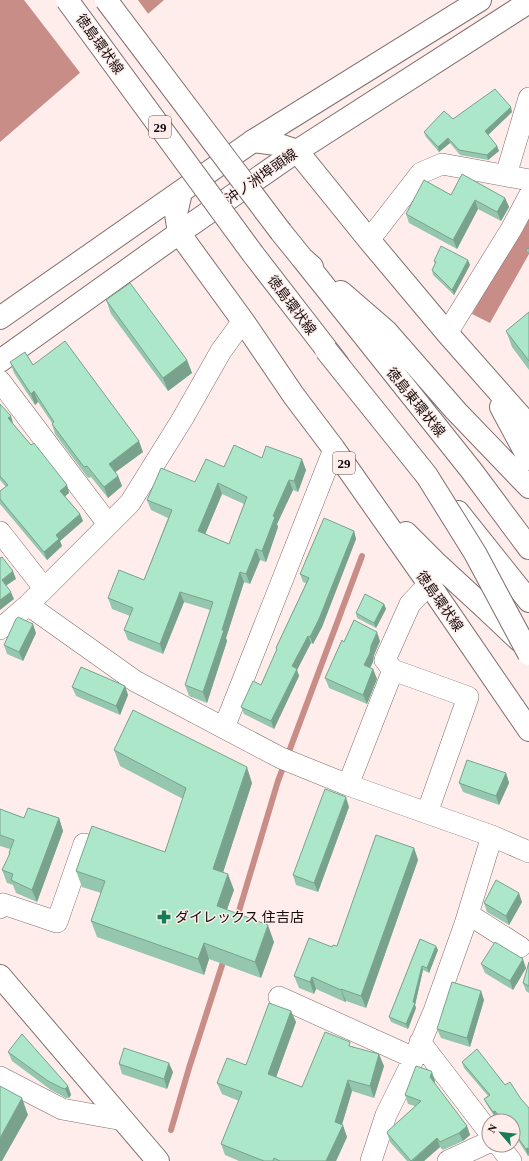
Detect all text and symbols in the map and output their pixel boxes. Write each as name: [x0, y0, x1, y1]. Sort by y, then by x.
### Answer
street label: 徳島環状線: [73, 11, 127, 77]
road number: 29: [149, 116, 171, 138]
street label: 沖ノ洲埠頭線: [222, 145, 300, 207]
street label: 徳島環状線: [265, 272, 319, 338]
street label: 徳島東環状線: [383, 364, 449, 440]
road number: 29: [333, 452, 355, 474]
street label: 徳島環状線: [413, 568, 467, 634]
pharmacy icon: ダイレックス 住吉店: [156, 909, 172, 925]
place label: ダイレックス 住吉店: [175, 910, 304, 925]
north arrow: [481, 1113, 521, 1153]
text: N: [485, 1122, 499, 1135]

